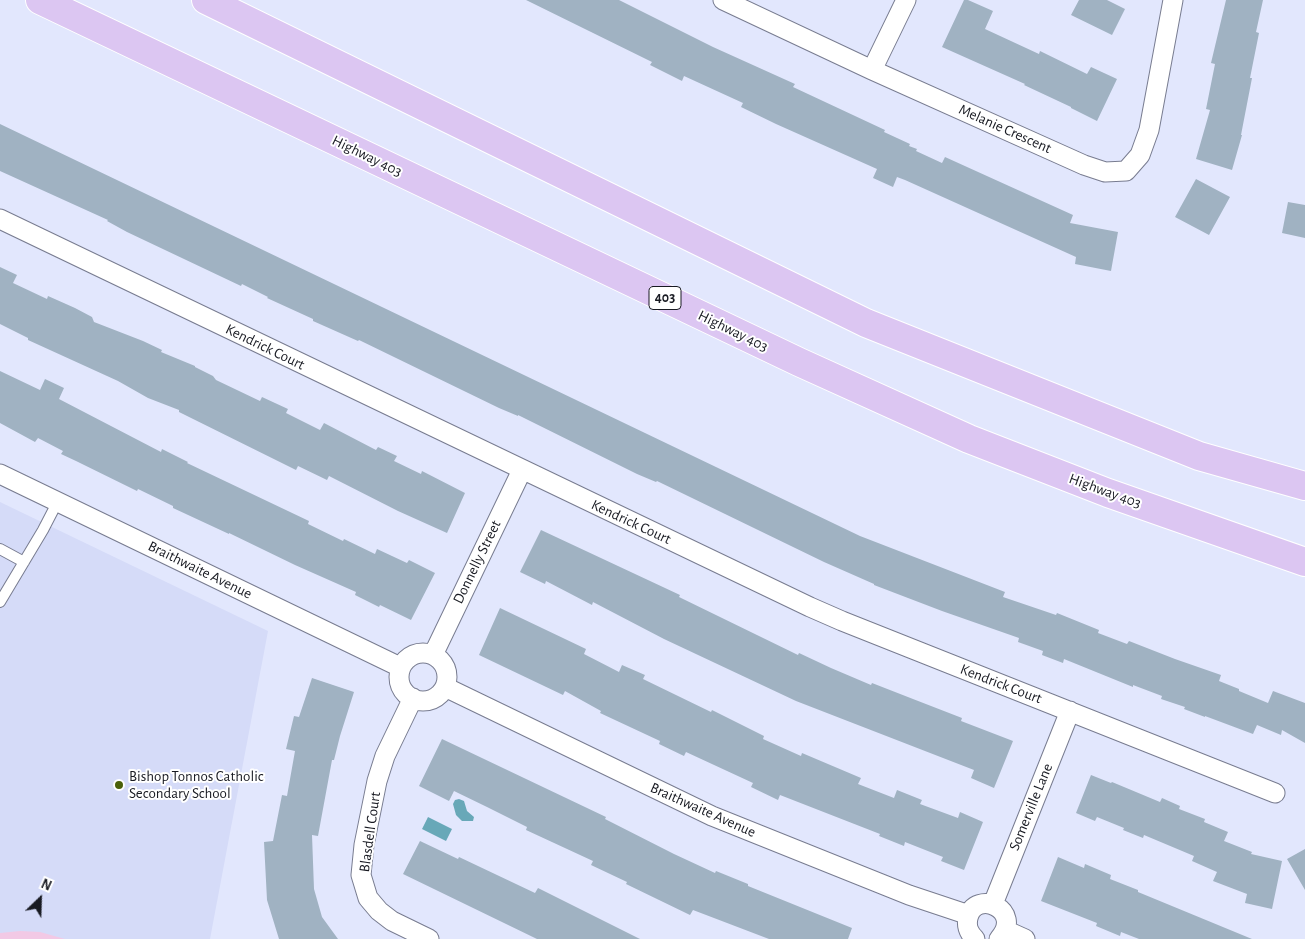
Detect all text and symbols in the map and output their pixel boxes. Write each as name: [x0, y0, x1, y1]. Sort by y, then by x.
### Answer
street label: Melanie Crescent: [956, 101, 1054, 157]
street label: Highway 403: [329, 131, 405, 181]
road number: 403: [649, 286, 681, 310]
street label: Highway 403: [695, 306, 771, 356]
street label: Kendrick Court: [222, 320, 308, 374]
street label: Highway 403: [1066, 470, 1144, 512]
street label: Kendrick Court: [588, 496, 674, 548]
street label: Donnelly Street: [449, 517, 505, 607]
street label: Braithwaite Avenue: [145, 537, 255, 603]
street label: Kendrick Court: [958, 660, 1044, 708]
street label: Somerville Lane: [1005, 761, 1057, 853]
place label: Bishop Tonnos Catholic Secondary School: [129, 767, 264, 802]
marker: Bishop Tonnos Catholic Secondary School: [113, 779, 125, 791]
street label: Braithwaite Avenue: [647, 779, 759, 841]
street label: Blasdell Court: [355, 791, 385, 873]
north arrow: [15, 874, 65, 924]
text: N: [39, 877, 53, 894]

